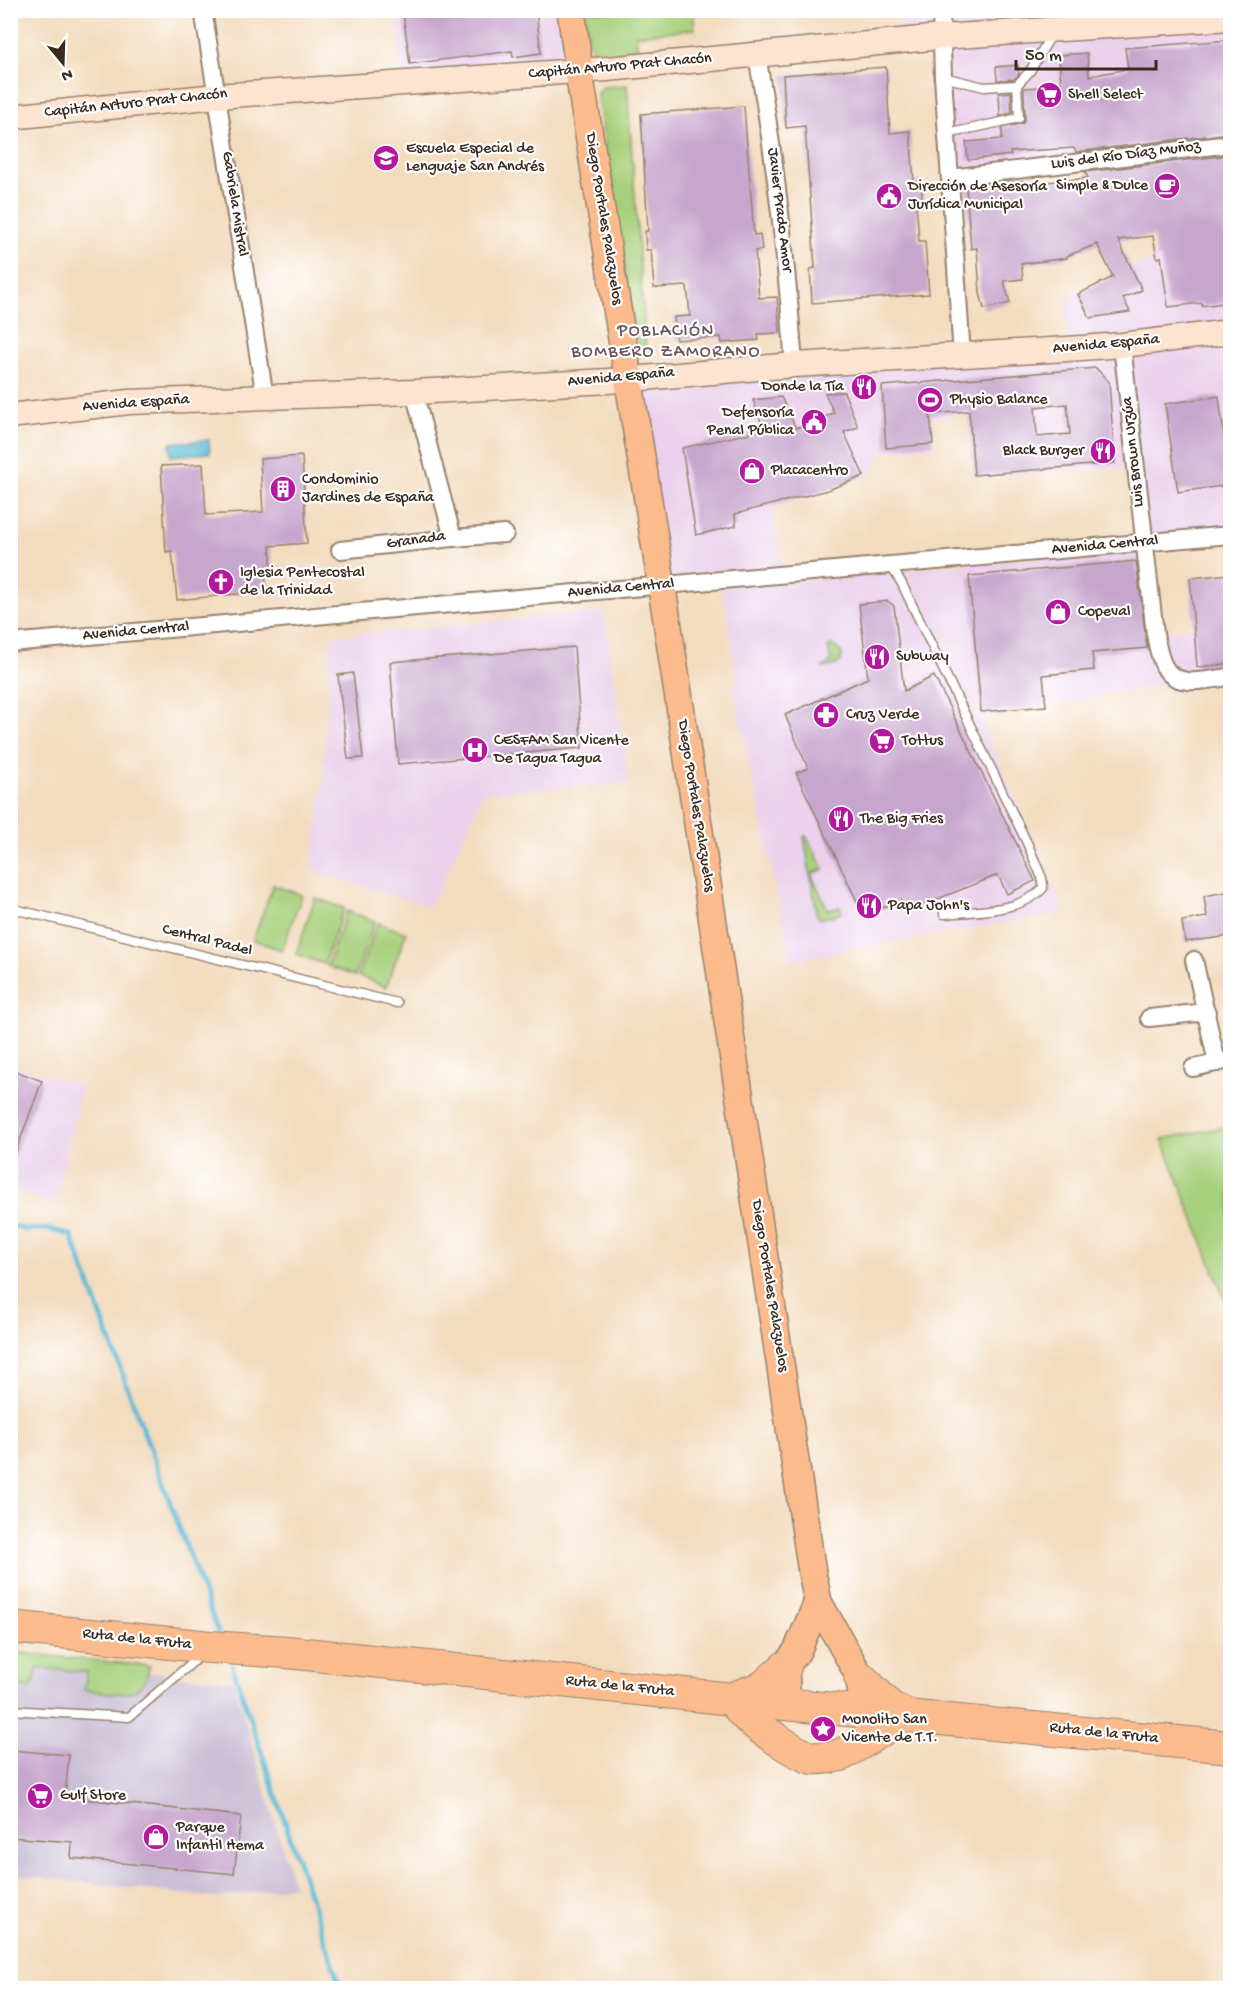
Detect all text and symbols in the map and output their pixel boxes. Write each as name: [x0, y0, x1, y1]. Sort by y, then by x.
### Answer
north arrow: [33, 33, 93, 93]
scale bar: [1016, 33, 1156, 71]
text: 50 m: [1025, 46, 1062, 67]
street label: Capitán Arturo Prat Chacón: [528, 49, 713, 84]
text: N: [58, 63, 75, 85]
supermarket icon: Shell Select: [1034, 80, 1064, 110]
street label: Capitán Arturo Prat Chacón: [44, 85, 229, 123]
place label: Shell Select: [1068, 86, 1144, 105]
street label: Diego Portales Palazuelos: [580, 131, 626, 307]
street label: Luis del Río Díaz Muñoz: [1050, 137, 1203, 175]
place label: Escuela Especial de Lenguaje San Andrés: [406, 140, 545, 177]
school or university icon: Escuela Especial de Lenguaje San Andrés: [371, 143, 401, 173]
street label: Javier Prado Amor: [762, 147, 796, 275]
street label: Gabriela Mistral: [216, 150, 252, 258]
cafe icon: Simple & Dulce: [1152, 171, 1182, 201]
place label: Simple & Dulce: [1056, 177, 1149, 196]
place label: Dirección de Asesoría Jurídica Municipal: [907, 178, 1048, 215]
public building icon: Dirección de Asesoría Jurídica Municipal: [874, 181, 904, 211]
district label: POBLACIÓN BOMBERO ZAMORANO: [570, 321, 761, 363]
street label: Avenida España: [1052, 331, 1161, 359]
street label: Avenida España: [567, 364, 676, 392]
restaurant icon: Donde la Tía: [849, 372, 879, 402]
place label: Donde la Tía: [761, 378, 845, 397]
sports icon: Physio Balance: [915, 385, 945, 415]
street label: Avenida España: [82, 391, 191, 417]
place label: Physio Balance: [949, 391, 1048, 410]
street label: Luis Brown Urzúa: [1119, 395, 1149, 508]
place label: Defensoría Penal Pública: [706, 404, 795, 441]
public building icon: Defensoría Penal Pública: [799, 407, 829, 437]
restaurant icon: Black Burger: [1088, 436, 1118, 466]
place label: Black Burger: [1002, 442, 1085, 461]
shop icon: Placacentro: [737, 456, 767, 486]
place label: Placacentro: [770, 462, 848, 481]
place label: Condominio Jardines de España: [302, 471, 435, 508]
building icon: Condominio Jardines de España: [268, 474, 298, 504]
street label: Granada: [385, 527, 448, 555]
street label: Avenida Central: [1051, 532, 1159, 560]
place label: Iglesia Pentecostal de la Trinidad: [240, 564, 365, 601]
church icon: Iglesia Pentecostal de la Trinidad: [206, 567, 236, 597]
street label: Avenida Central: [567, 575, 675, 603]
shop icon: Copeval: [1043, 597, 1073, 627]
place label: Copeval: [1078, 603, 1131, 622]
street label: Avenida Central: [82, 618, 190, 646]
restaurant icon: Subway: [862, 642, 892, 672]
place label: Subway: [896, 648, 949, 667]
pharmacy icon: Cruz Verde: [811, 700, 841, 730]
place label: Cruz Verde: [846, 706, 920, 725]
street label: Diego Portales Palazuelos: [672, 718, 718, 894]
supermarket icon: Tottus: [867, 726, 897, 756]
place label: CESFAM San Vicente De Tagua Tagua: [493, 732, 629, 769]
place label: Tottus: [901, 732, 944, 751]
hospital icon: CESFAM San Vicente De Tagua Tagua: [460, 735, 490, 765]
restaurant icon: The Big Fries: [826, 804, 856, 834]
place label: The Big Fries: [859, 810, 944, 829]
restaurant icon: Papa John's: [854, 891, 884, 921]
place label: Papa John's: [887, 897, 970, 916]
street label: Central Padel: [160, 921, 254, 961]
street label: Diego Portales Palazuelos: [746, 1198, 792, 1374]
street label: Ruta de la Fruta: [82, 1625, 194, 1655]
street label: Ruta de la Fruta: [565, 1672, 677, 1702]
place label: Monolito San Vicente de T.T.: [841, 1711, 938, 1748]
place icon: Monolito San Vicente de T.T.: [808, 1714, 838, 1744]
street label: Ruta de la Fruta: [1049, 1719, 1161, 1749]
supermarket icon: Gulf Store: [25, 1781, 55, 1811]
place label: Gulf Store: [60, 1787, 127, 1806]
place label: Parque Infantil Hema: [175, 1819, 265, 1856]
shop icon: Parque Infantil Hema: [141, 1822, 171, 1852]

